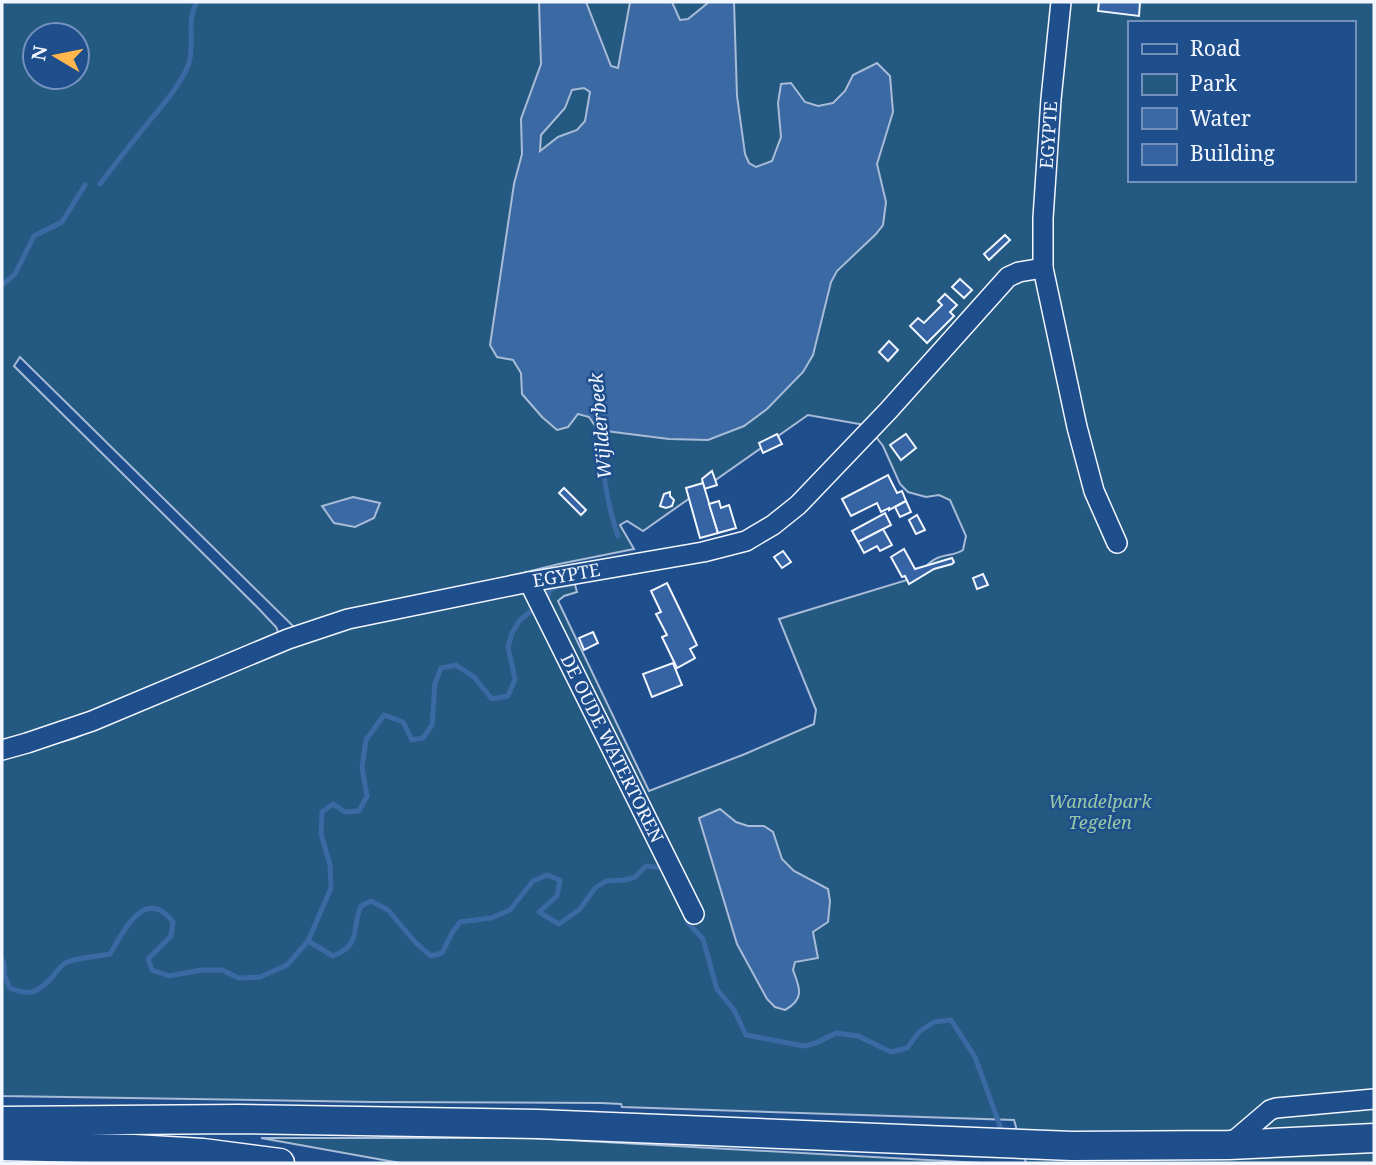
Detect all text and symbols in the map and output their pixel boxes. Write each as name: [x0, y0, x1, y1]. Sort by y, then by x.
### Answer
north arrow: [21, 21, 91, 91]
legend: [1128, 21, 1355, 182]
text: Road: [1190, 34, 1241, 62]
text: N: [25, 43, 53, 63]
text: Park: [1190, 69, 1237, 97]
street label: EGYPTE: [1034, 100, 1062, 170]
text: Water: [1190, 104, 1251, 132]
text: Building: [1190, 139, 1275, 167]
water label: Wijlderbeek: [582, 371, 618, 480]
street label: EGYPTE: [531, 557, 602, 592]
street label: DE OUDE WATERTOREN: [556, 650, 670, 847]
park label: Wandelpark Tegelen: [1048, 789, 1152, 834]

